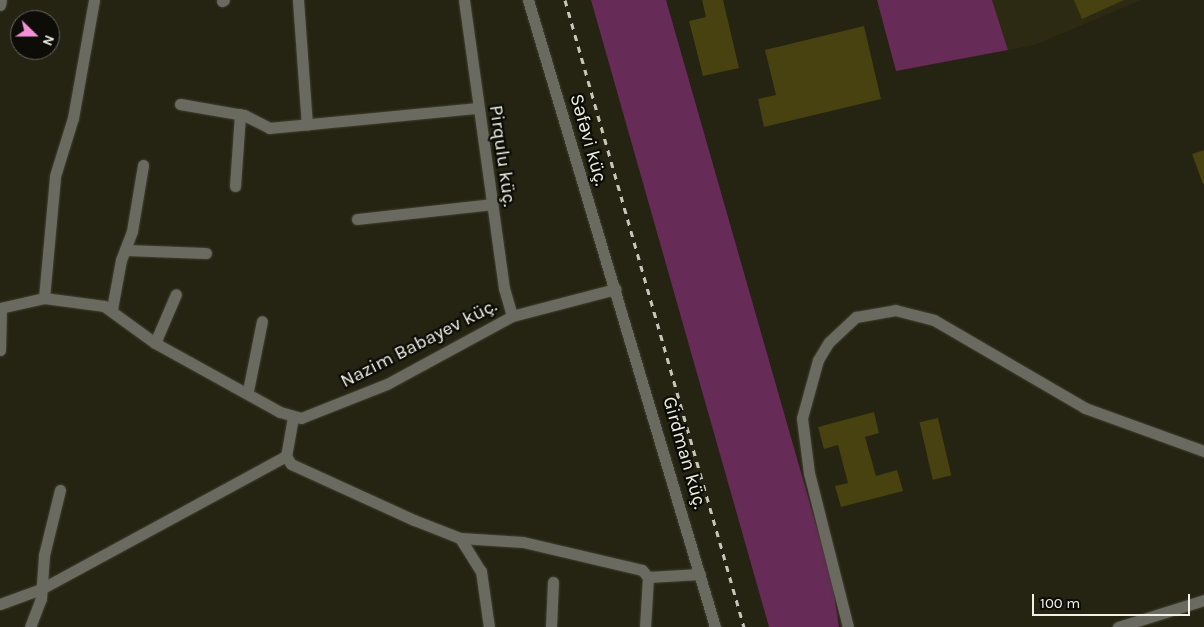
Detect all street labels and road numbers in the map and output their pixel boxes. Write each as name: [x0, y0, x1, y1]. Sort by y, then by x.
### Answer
street label: Səfəvi küç.: [564, 92, 612, 188]
street label: Pirqulu küç.: [484, 104, 520, 208]
street label: Nazim Babayev küç.: [337, 295, 501, 393]
street label: Girdman küç.: [657, 394, 711, 512]

